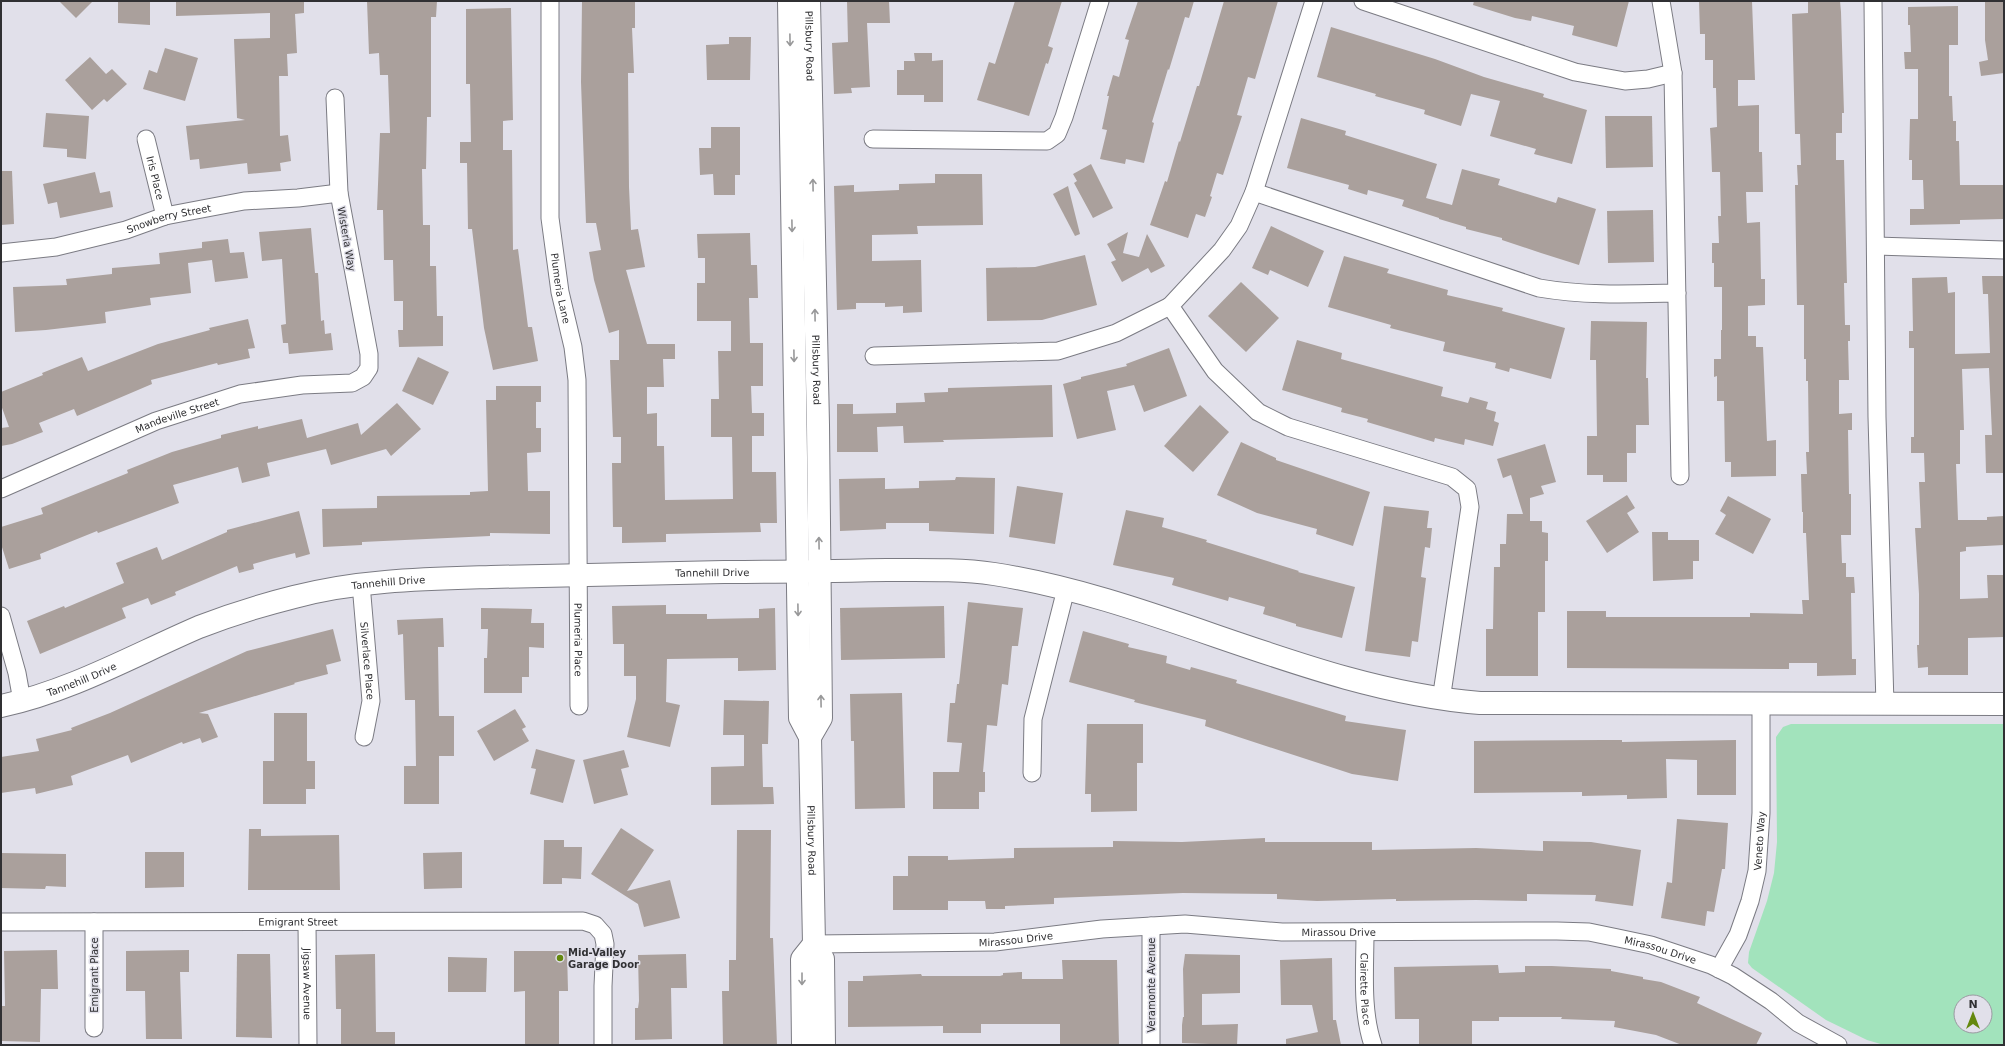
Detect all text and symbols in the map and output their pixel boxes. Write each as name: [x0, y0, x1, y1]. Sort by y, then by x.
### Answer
street label: Pillsbury Road: [803, 11, 816, 81]
one-way arrow: [786, 33, 794, 46]
street label: Iris Place: [144, 155, 166, 201]
one-way arrow: [809, 179, 816, 192]
street label: Snowberry Street: [125, 202, 212, 235]
street label: Wisteria Way: [335, 206, 358, 272]
one-way arrow: [788, 219, 796, 232]
street label: Plumeria Lane: [549, 252, 572, 325]
one-way arrow: [811, 309, 819, 322]
street label: Pillsbury Road: [810, 335, 823, 405]
one-way arrow: [790, 349, 798, 362]
street label: Mandeville Street: [134, 396, 220, 435]
one-way arrow: [815, 537, 823, 550]
street label: Tannehill Drive: [674, 567, 749, 579]
street label: Tannehill Drive: [350, 574, 426, 592]
street label: Plumeria Place: [572, 603, 584, 677]
one-way arrow: [794, 603, 802, 616]
street label: Silverlace Place: [358, 621, 376, 700]
street label: Tannehill Drive: [45, 661, 118, 699]
one-way arrow: [817, 695, 825, 708]
street label: Pillsbury Road: [805, 805, 818, 876]
street label: Veneto Way: [1752, 811, 1767, 871]
street label: Emigrant Street: [258, 916, 338, 928]
street label: Mirassou Drive: [1301, 927, 1376, 938]
street label: Mirassou Drive: [979, 930, 1054, 948]
street label: Mirassou Drive: [1623, 935, 1698, 966]
street label: Emigrant Place: [89, 937, 100, 1013]
street label: Veramonte Avenue: [1146, 937, 1157, 1033]
street label: Jigsaw Avenue: [301, 947, 313, 1020]
place label: Mid-Valley Garage Door: [568, 947, 639, 970]
marker: Mid-Valley Garage Door: [555, 953, 565, 963]
street label: Clairette Place: [1358, 953, 1373, 1026]
one-way arrow: [799, 972, 806, 985]
north arrow: [1953, 994, 1993, 1034]
text: N: [1968, 998, 1978, 1011]

